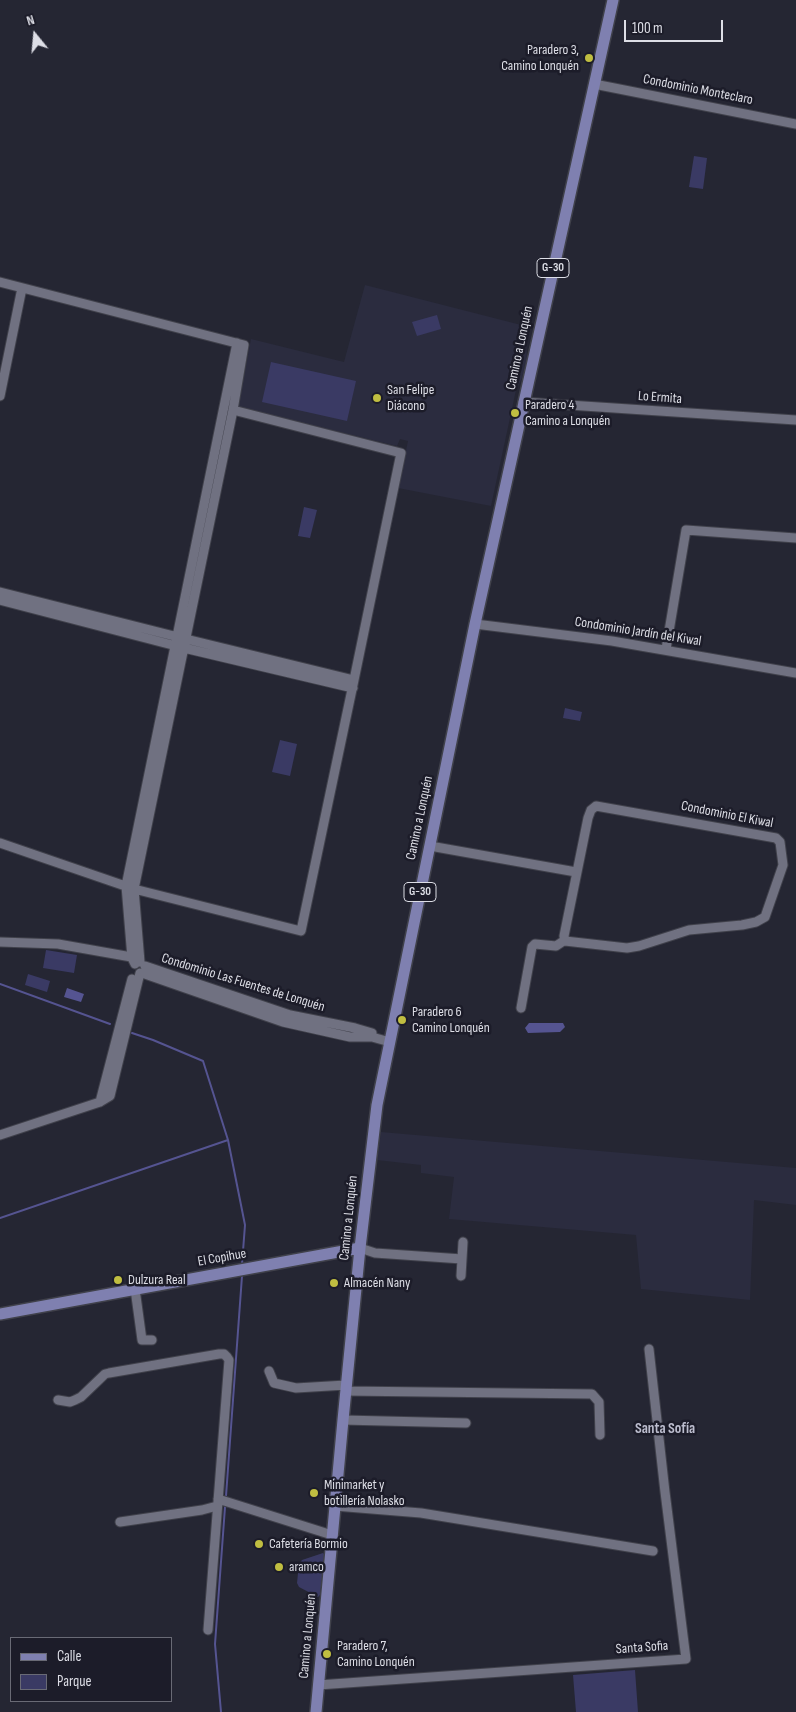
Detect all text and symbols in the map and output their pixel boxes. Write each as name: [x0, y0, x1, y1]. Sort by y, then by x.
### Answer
north arrow: [10, 10, 60, 60]
scale bar: [626, 10, 725, 42]
text: N: [24, 11, 37, 29]
text: 100 m: [632, 19, 663, 38]
place label: Paradero 3, Camino Lonquén: [501, 42, 579, 74]
marker: Paradero 3, Camino Lonquén: [583, 52, 595, 64]
street label: Condominio Monteclaro: [642, 71, 754, 109]
road number: G-30: [537, 258, 569, 278]
street label: Camino a Lonquén: [503, 305, 537, 391]
place label: San Felipe Diácono: [387, 382, 434, 414]
street label: Lo Ermita: [637, 388, 683, 408]
marker: San Felipe Diácono: [371, 392, 383, 404]
place label: Paradero 4 Camino a Lonquén: [525, 397, 610, 430]
marker: Paradero 4 Camino a Lonquén: [509, 407, 521, 419]
street label: Condominio Jardín del Kiwal: [573, 614, 703, 650]
street label: Camino a Lonquén: [403, 775, 437, 861]
street label: Condominio El Kiwal: [679, 798, 775, 832]
road number: G-30: [404, 882, 436, 902]
street label: Condominio Las Fuentes de Lonquén: [159, 950, 327, 1016]
place label: Paradero 6 Camino Lonquén: [412, 1004, 490, 1036]
marker: Paradero 6 Camino Lonquén: [396, 1014, 408, 1026]
street label: Camino a Lonquén: [336, 1175, 362, 1261]
street label: El Copihue: [196, 1245, 248, 1271]
place label: Dulzura Real: [128, 1272, 186, 1288]
marker: Dulzura Real: [112, 1274, 124, 1286]
place label: Almacén Nany: [344, 1275, 410, 1291]
marker: Almacén Nany: [328, 1277, 340, 1289]
district label: Santa Sofía: [635, 1420, 695, 1438]
place label: Minimarket y botillería Nolasko: [324, 1477, 404, 1510]
marker: Minimarket y botillería Nolasko: [308, 1487, 320, 1499]
place label: Cafetería Bormio: [269, 1536, 348, 1552]
marker: Cafetería Bormio: [253, 1538, 265, 1550]
place label: aramco: [289, 1559, 324, 1575]
marker: aramco: [273, 1561, 285, 1573]
street label: Camino a Lonquén: [296, 1593, 320, 1679]
legend: [10, 1637, 172, 1702]
place label: Paradero 7, Camino Lonquén: [337, 1638, 415, 1670]
street label: Santa Sofia: [615, 1638, 669, 1658]
text: Calle: [57, 1647, 81, 1666]
marker: Paradero 7, Camino Lonquén: [321, 1648, 333, 1660]
text: Parque: [57, 1672, 92, 1691]

